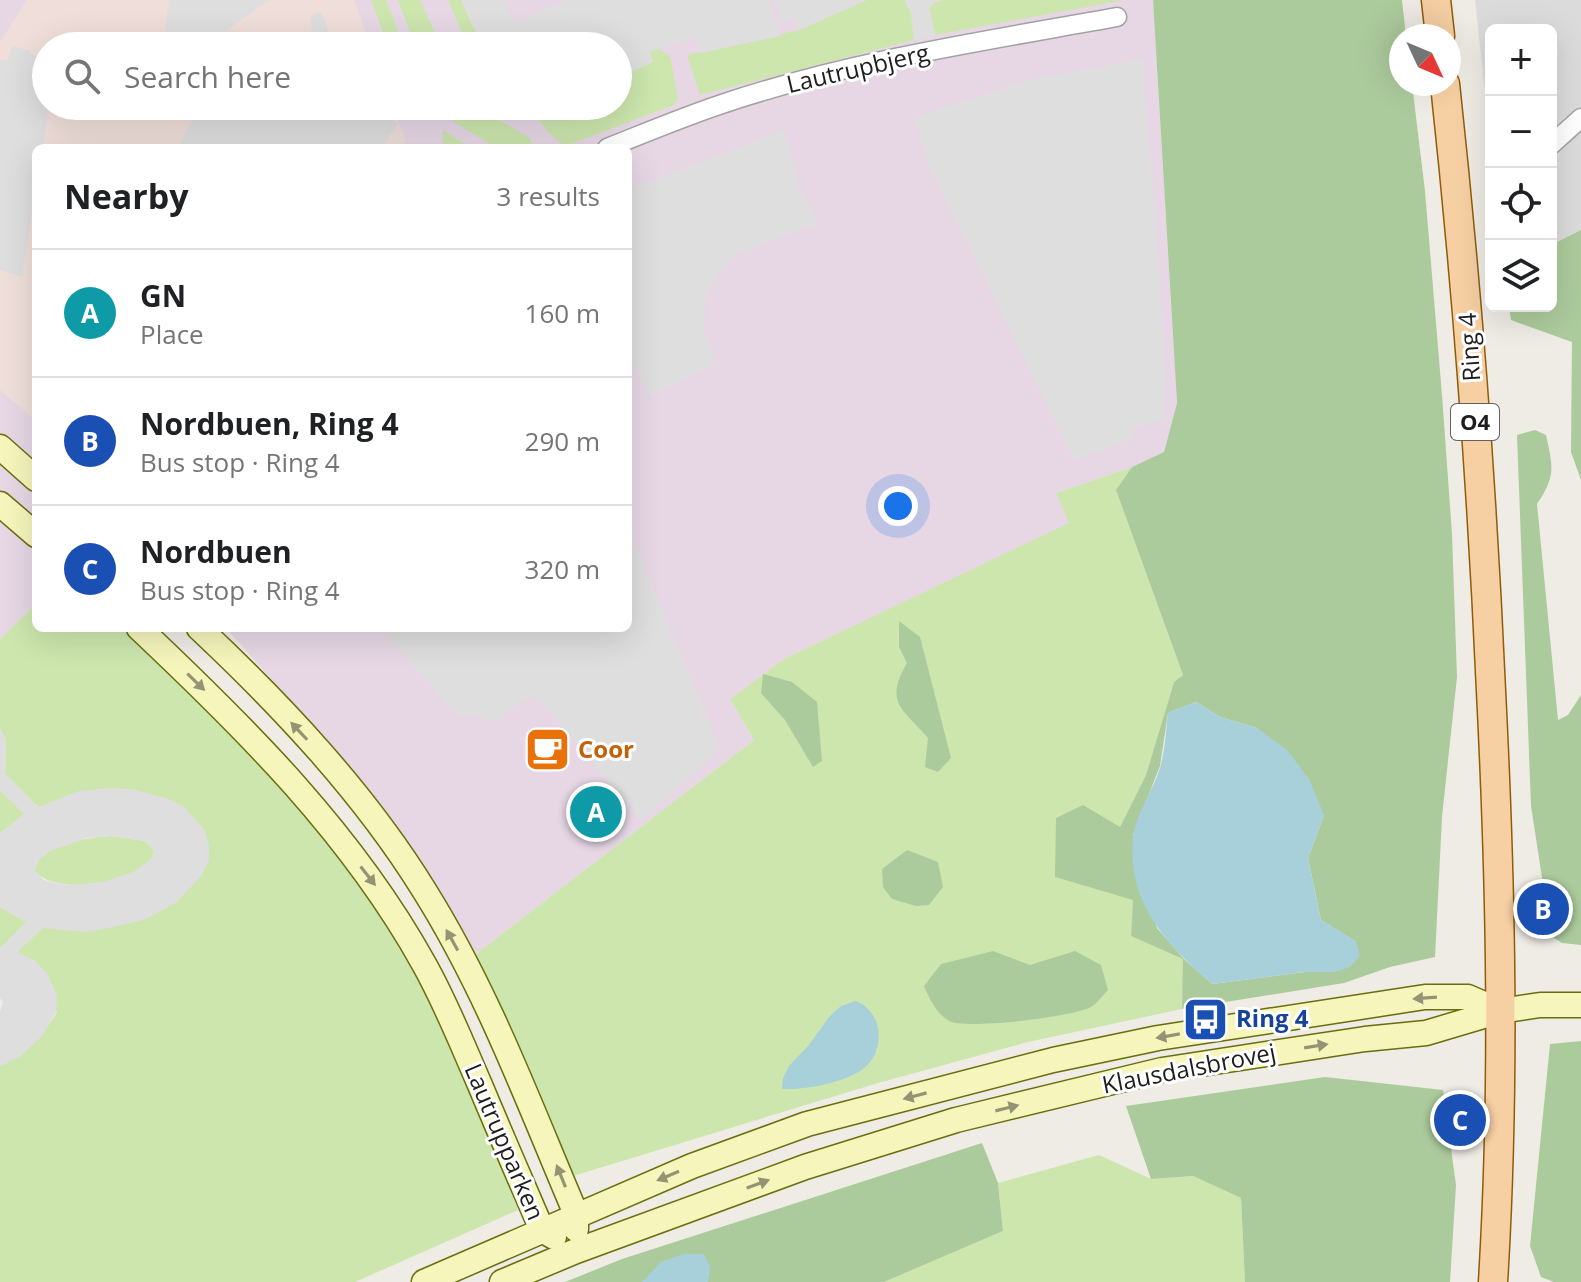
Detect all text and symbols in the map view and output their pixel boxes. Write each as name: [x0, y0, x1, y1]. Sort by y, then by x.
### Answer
north arrow: [1389, 24, 1461, 96]
map controls: [1485, 24, 1557, 312]
button: +: [1485, 24, 1557, 96]
search box: [32, 32, 632, 120]
street label: Lautrupbjerg: [783, 35, 932, 100]
icon: search: [60, 54, 104, 98]
text: Search here: [124, 56, 291, 97]
button: −: [1485, 96, 1557, 168]
button: locate: [1485, 168, 1557, 240]
text: Nearby: [64, 173, 189, 219]
text: 3 results: [497, 178, 600, 214]
button: layers: [1485, 240, 1557, 312]
text: GN: [140, 275, 186, 316]
text: A: [81, 295, 99, 331]
text: 160 m: [525, 295, 600, 331]
street label: Ring 4: [1450, 311, 1487, 382]
text: Place: [140, 316, 204, 352]
text: Nordbuen, Ring 4: [140, 403, 399, 444]
road number: O4: [1451, 404, 1499, 440]
text: B: [81, 423, 99, 459]
text: 290 m: [525, 423, 600, 459]
text: Bus stop · Ring 4: [140, 444, 340, 480]
your location: [878, 486, 918, 526]
text: Nordbuen: [140, 531, 292, 572]
text: C: [82, 551, 98, 587]
text: 320 m: [525, 551, 600, 587]
text: Bus stop · Ring 4: [140, 572, 340, 608]
one-way arrow: [186, 672, 205, 690]
one-way arrow: [291, 722, 309, 741]
cafe icon: Coor: [523, 726, 571, 774]
place label: Coor: [578, 732, 634, 765]
pin: A: [570, 782, 622, 842]
one-way arrow: [359, 866, 375, 886]
pin: B: [1517, 879, 1569, 939]
one-way arrow: [445, 929, 459, 951]
one-way arrow: [1412, 992, 1437, 1005]
bus stop icon: Ring 4: [1181, 995, 1229, 1043]
place label: Ring 4: [1236, 1001, 1309, 1034]
one-way arrow: [1155, 1031, 1180, 1043]
street label: Klausdalsbrovej: [1099, 1035, 1278, 1101]
one-way arrow: [1304, 1039, 1329, 1052]
street label: Lautrupparken: [458, 1058, 553, 1225]
one-way arrow: [902, 1090, 927, 1102]
pin: C: [1434, 1090, 1486, 1150]
one-way arrow: [994, 1101, 1019, 1113]
one-way arrow: [554, 1164, 567, 1188]
one-way arrow: [656, 1170, 680, 1183]
one-way arrow: [746, 1178, 770, 1190]

